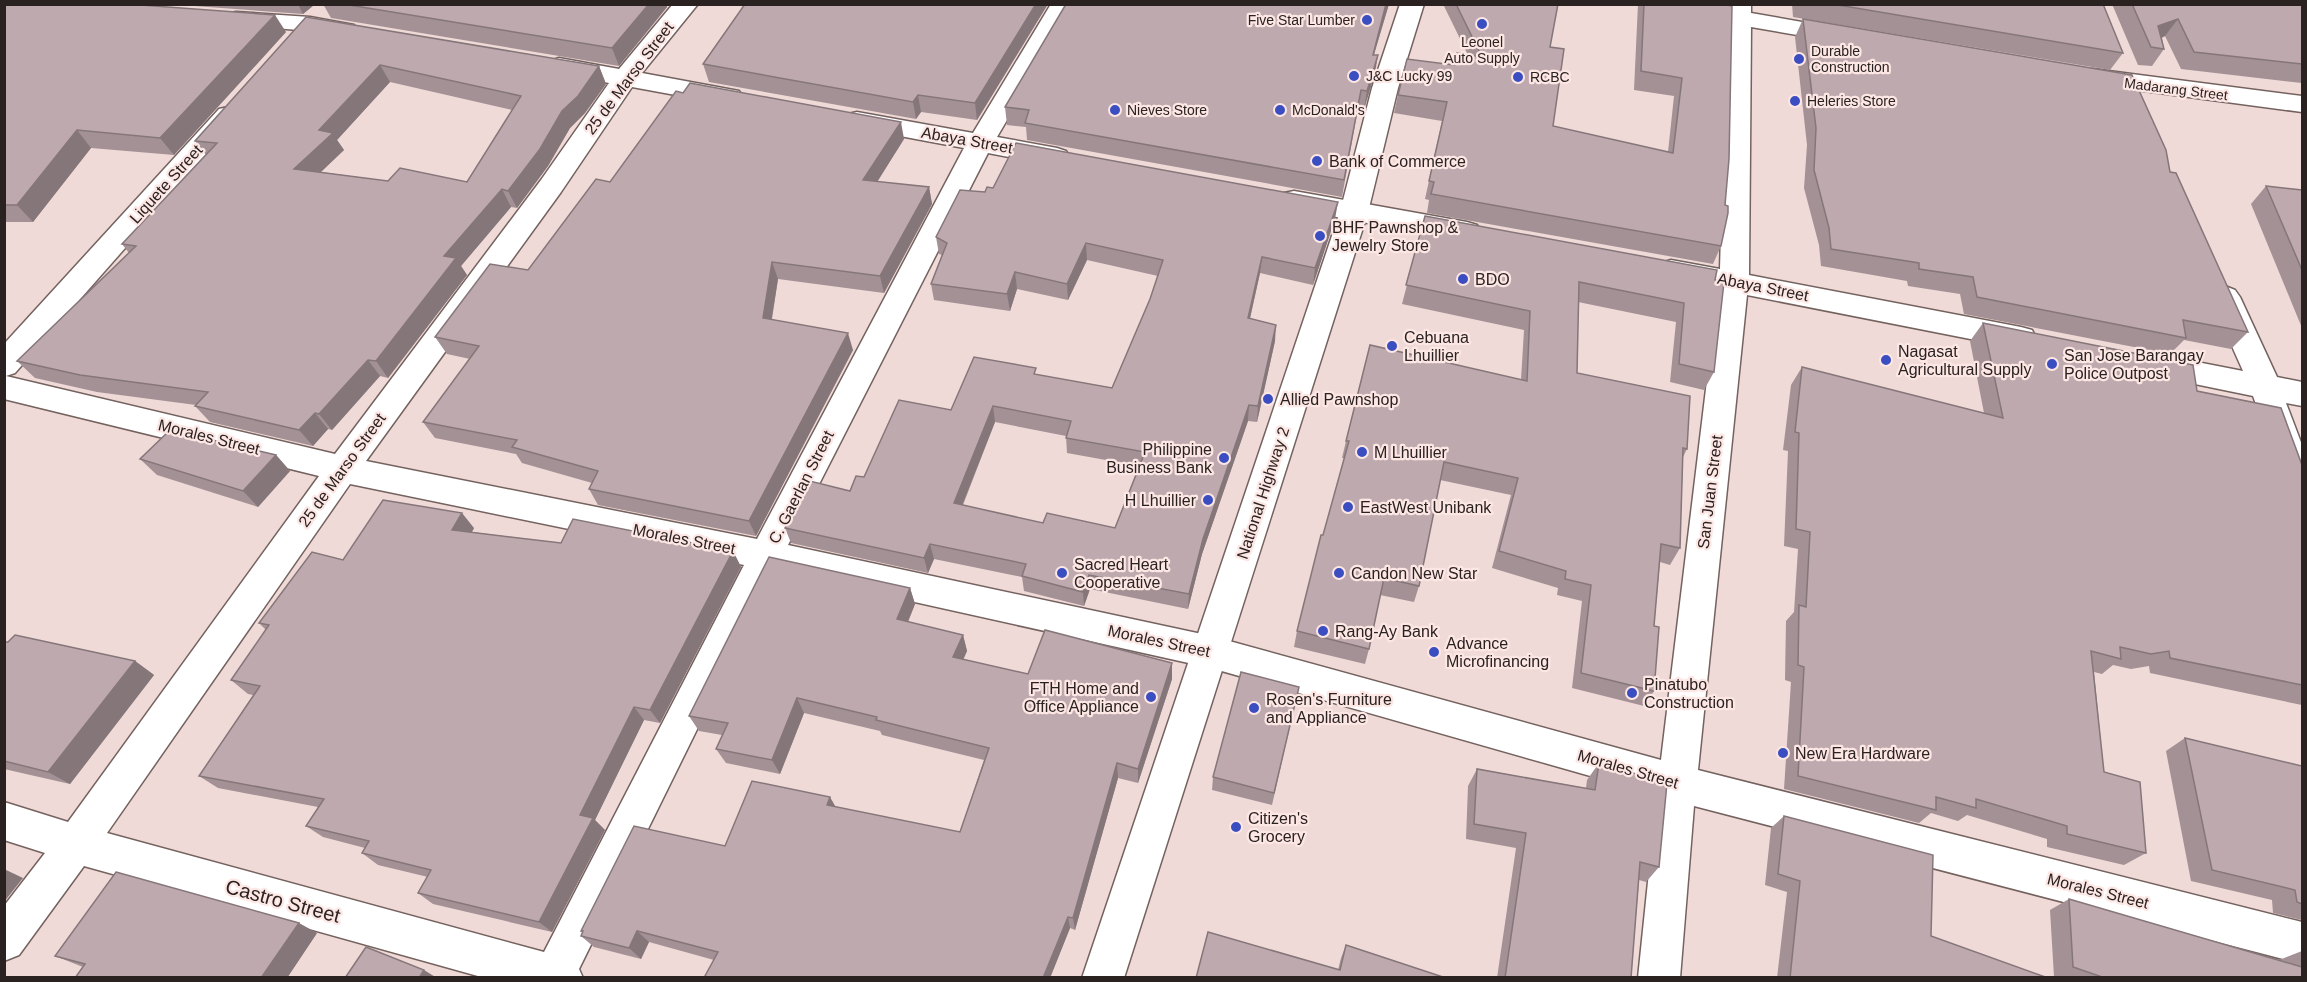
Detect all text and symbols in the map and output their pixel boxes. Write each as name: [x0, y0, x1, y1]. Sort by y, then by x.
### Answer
place label: Five Star Lumber: [1248, 12, 1355, 28]
marker: Five Star Lumber: [1360, 13, 1374, 27]
marker: Leonel Auto Supply: [1475, 17, 1489, 31]
street label: 25 de Marso Street: [581, 18, 677, 137]
place label: Leonel Auto Supply: [1444, 34, 1520, 66]
place label: Durable Construction: [1811, 43, 1890, 75]
marker: Durable Construction: [1792, 52, 1806, 66]
place label: J&C Lucky 99: [1366, 68, 1453, 84]
marker: J&C Lucky 99: [1347, 69, 1361, 83]
place label: RCBC: [1530, 69, 1570, 85]
marker: RCBC: [1511, 70, 1525, 84]
street label: Madarang Street: [2123, 75, 2229, 103]
place label: Heleries Store: [1807, 93, 1896, 109]
marker: Heleries Store: [1788, 94, 1802, 108]
place label: Nieves Store: [1127, 102, 1207, 118]
place label: McDonald's: [1292, 102, 1365, 118]
marker: Nieves Store: [1108, 103, 1122, 117]
marker: McDonald's: [1273, 103, 1287, 117]
street label: Abaya Street: [920, 124, 1015, 156]
street label: Liquete Street: [126, 141, 206, 227]
place label: Bank of Commerce: [1329, 153, 1466, 170]
marker: Bank of Commerce: [1310, 154, 1324, 168]
place label: BHF Pawnshop & Jewelry Store: [1332, 219, 1459, 254]
marker: BHF Pawnshop & Jewelry Store: [1313, 229, 1327, 243]
street label: Abaya Street: [1716, 270, 1811, 304]
place label: BDO: [1475, 271, 1510, 288]
marker: BDO: [1456, 272, 1470, 286]
place label: Cebuana Lhuillier: [1404, 329, 1469, 364]
marker: Cebuana Lhuillier: [1385, 339, 1399, 353]
place label: Nagasat Agricultural Supply: [1898, 343, 2031, 378]
place label: San Jose Barangay Police Outpost: [2064, 347, 2204, 382]
marker: Nagasat Agricultural Supply: [1879, 353, 1893, 367]
marker: San Jose Barangay Police Outpost: [2045, 357, 2059, 371]
place label: Allied Pawnshop: [1280, 391, 1398, 408]
marker: Allied Pawnshop: [1261, 392, 1275, 406]
street label: 25 de Marso Street: [295, 410, 389, 530]
street label: Morales Street: [156, 416, 262, 458]
street label: National Highway 2: [1234, 425, 1292, 561]
street label: C. Gaerlan Street: [765, 427, 837, 546]
street label: San Juan Street: [1695, 433, 1725, 550]
place label: Philippine Business Bank: [1106, 441, 1213, 476]
place label: M Lhuillier: [1374, 444, 1448, 461]
marker: M Lhuillier: [1355, 445, 1369, 459]
marker: Philippine Business Bank: [1217, 451, 1231, 465]
place label: H Lhuillier: [1125, 492, 1197, 509]
marker: H Lhuillier: [1201, 493, 1215, 507]
place label: EastWest Unibank: [1360, 499, 1492, 516]
marker: EastWest Unibank: [1341, 500, 1355, 514]
street label: Morales Street: [631, 521, 737, 557]
place label: Sacred Heart Cooperative: [1074, 556, 1169, 591]
place label: Candon New Star: [1351, 565, 1478, 582]
marker: Sacred Heart Cooperative: [1055, 566, 1069, 580]
marker: Candon New Star: [1332, 566, 1346, 580]
street label: Morales Street: [1106, 622, 1212, 660]
place label: Rang-Ay Bank: [1335, 623, 1439, 640]
marker: Rang-Ay Bank: [1316, 624, 1330, 638]
place label: Advance Microfinancing: [1446, 635, 1549, 670]
marker: Advance Microfinancing: [1427, 645, 1441, 659]
place label: Pinatubo Construction: [1644, 676, 1734, 711]
place label: FTH Home and Office Appliance: [1024, 680, 1139, 715]
marker: Pinatubo Construction: [1625, 686, 1639, 700]
marker: FTH Home and Office Appliance: [1144, 690, 1158, 704]
place label: Rosen's Furniture and Appliance: [1266, 691, 1392, 726]
marker: Rosen's Furniture and Appliance: [1247, 701, 1261, 715]
place label: New Era Hardware: [1795, 745, 1930, 762]
street label: Morales Street: [1576, 746, 1681, 792]
marker: New Era Hardware: [1776, 746, 1790, 760]
place label: Citizen's Grocery: [1248, 810, 1308, 845]
marker: Citizen's Grocery: [1229, 820, 1243, 834]
street label: Morales Street: [2045, 870, 2151, 912]
street label: Castro Street: [223, 875, 343, 927]

